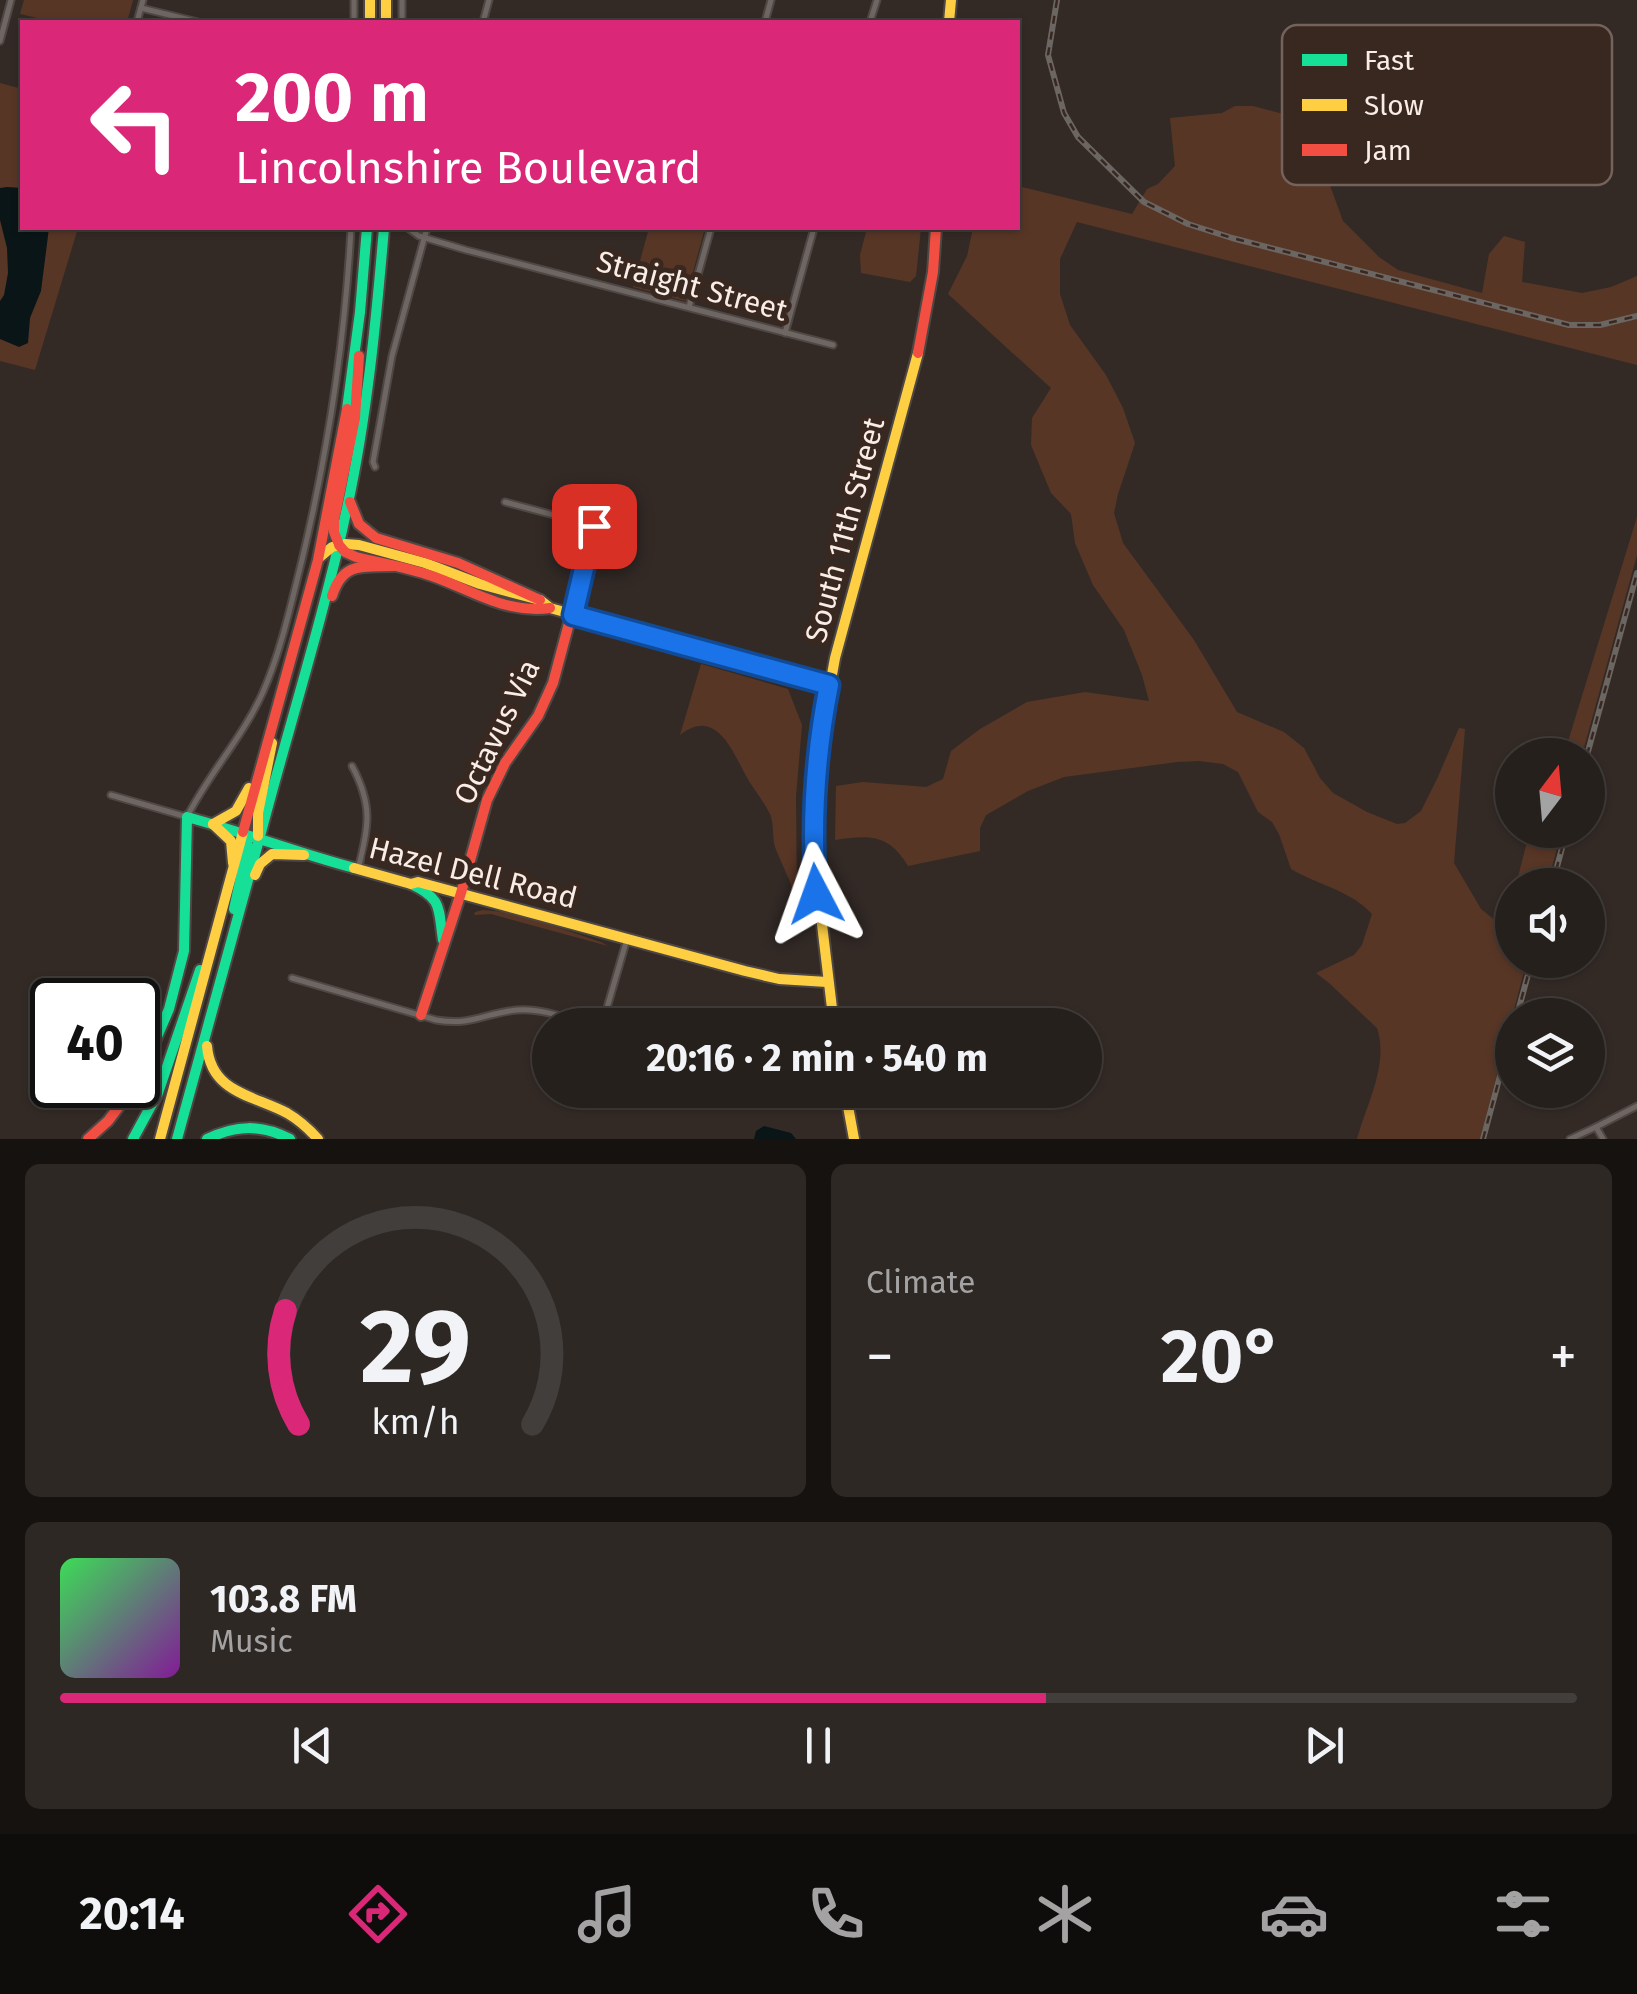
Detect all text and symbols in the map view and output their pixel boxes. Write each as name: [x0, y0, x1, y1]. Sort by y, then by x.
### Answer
legend: [1282, 25, 1612, 185]
text: Fast: [1364, 44, 1415, 77]
text: 200 m: [235, 56, 429, 140]
icon: left: [70, 60, 200, 190]
text: Slow: [1364, 89, 1424, 122]
text: Jam: [1364, 134, 1412, 167]
text: Lincolnshire Boulevard: [235, 141, 701, 195]
street label: Straight Street: [593, 243, 791, 329]
street label: South 11th Street: [798, 414, 892, 646]
pin: [552, 484, 637, 569]
icon: arrive: [567, 499, 622, 554]
street label: Octavus Via: [446, 653, 548, 811]
north arrow: [1495, 738, 1605, 848]
map controls: [1495, 738, 1605, 1108]
street label: Hazel Dell Road: [365, 830, 581, 916]
position arrow: [764, 842, 868, 946]
button: sound: [1495, 868, 1605, 978]
speed limit sign: 40: [30, 978, 160, 1108]
button: layers: [1495, 998, 1605, 1108]
text: 20:16 · 2 min · 540 m: [646, 1035, 988, 1081]
text: Climate: [866, 1263, 975, 1301]
text: 29: [360, 1285, 471, 1410]
text: 20°: [1161, 1312, 1282, 1402]
text: −: [866, 1324, 894, 1390]
text: +: [1550, 1324, 1577, 1390]
text: km/h: [371, 1401, 460, 1443]
text: 103.8 FM: [210, 1576, 357, 1622]
text: Music: [210, 1622, 293, 1660]
icon: previous: [285, 1718, 340, 1773]
icon: pause: [791, 1718, 846, 1773]
icon: next: [1297, 1718, 1352, 1773]
icon: directions: [343, 1879, 413, 1949]
icon: music: [572, 1879, 642, 1949]
icon: phone: [801, 1879, 871, 1949]
icon: climate: [1030, 1879, 1100, 1949]
icon: car: [1259, 1879, 1329, 1949]
icon: filters: [1488, 1879, 1558, 1949]
text: 20:14: [79, 1887, 185, 1941]

